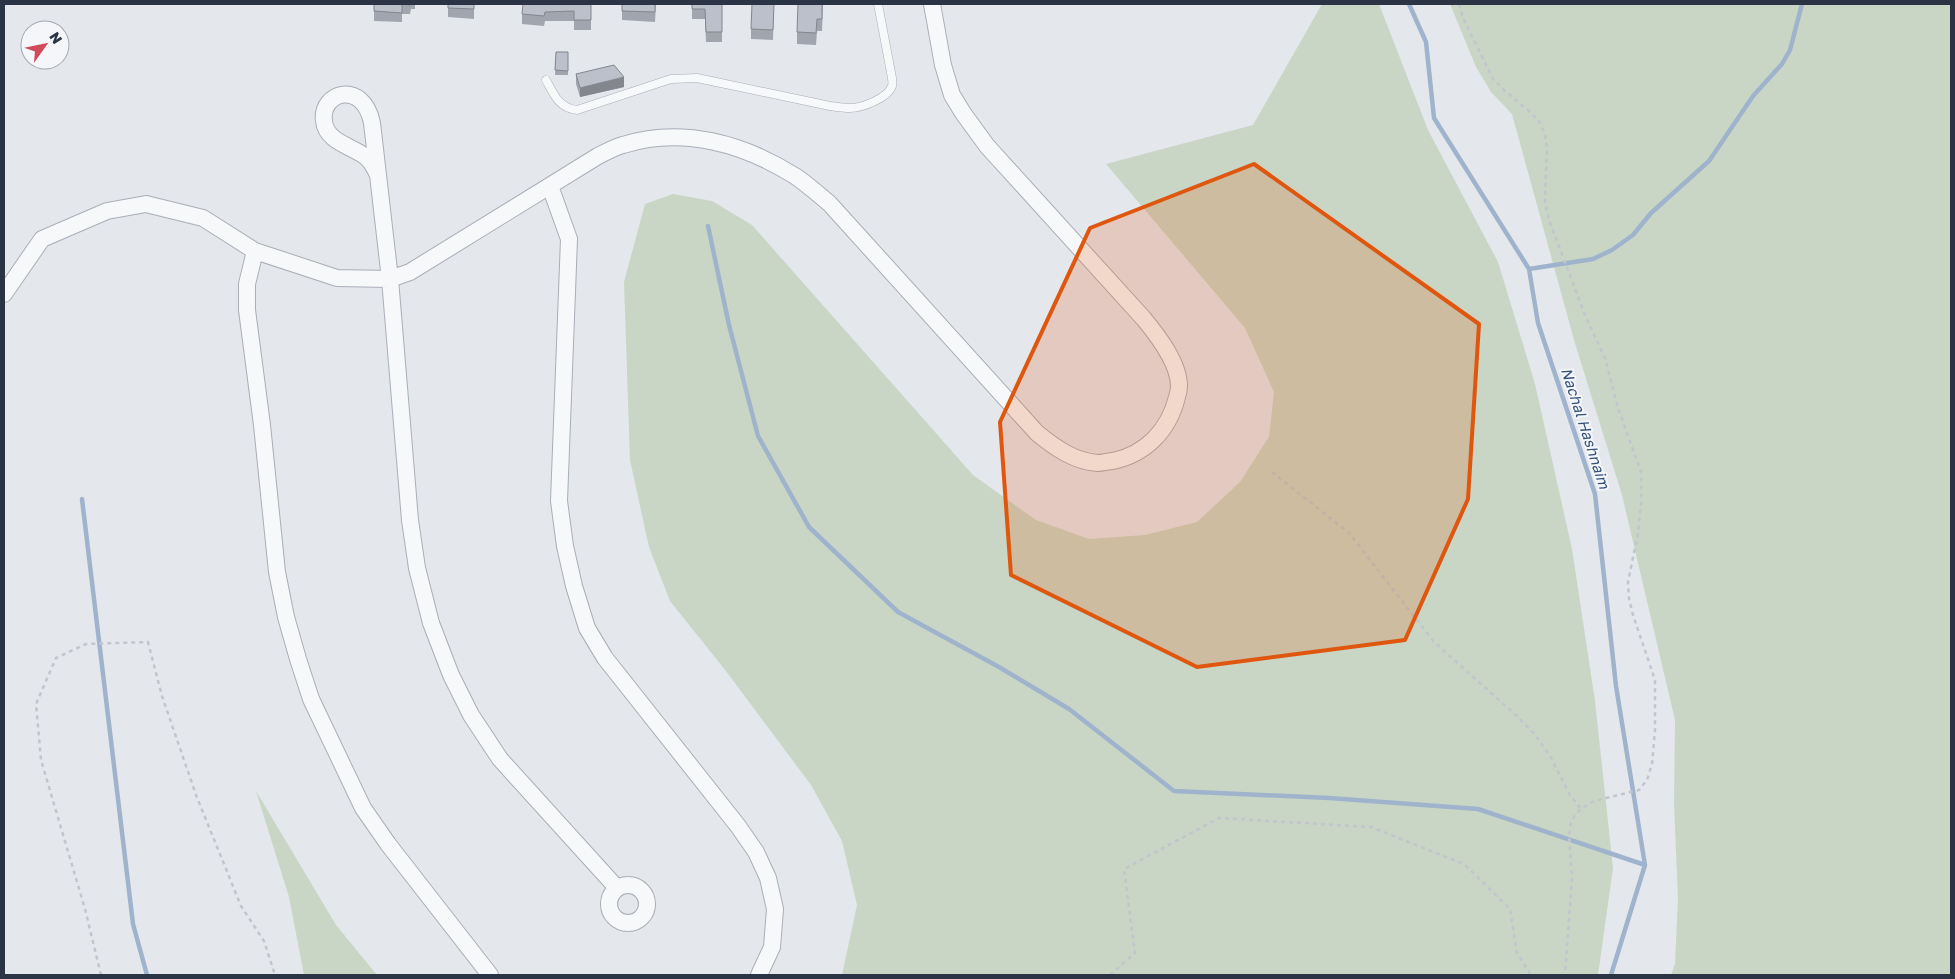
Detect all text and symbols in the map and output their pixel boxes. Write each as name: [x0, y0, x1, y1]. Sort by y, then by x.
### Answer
north arrow: [20, 20, 70, 70]
text: N: [46, 29, 66, 47]
water label: Nachal Hashnaim: [1558, 365, 1614, 492]

